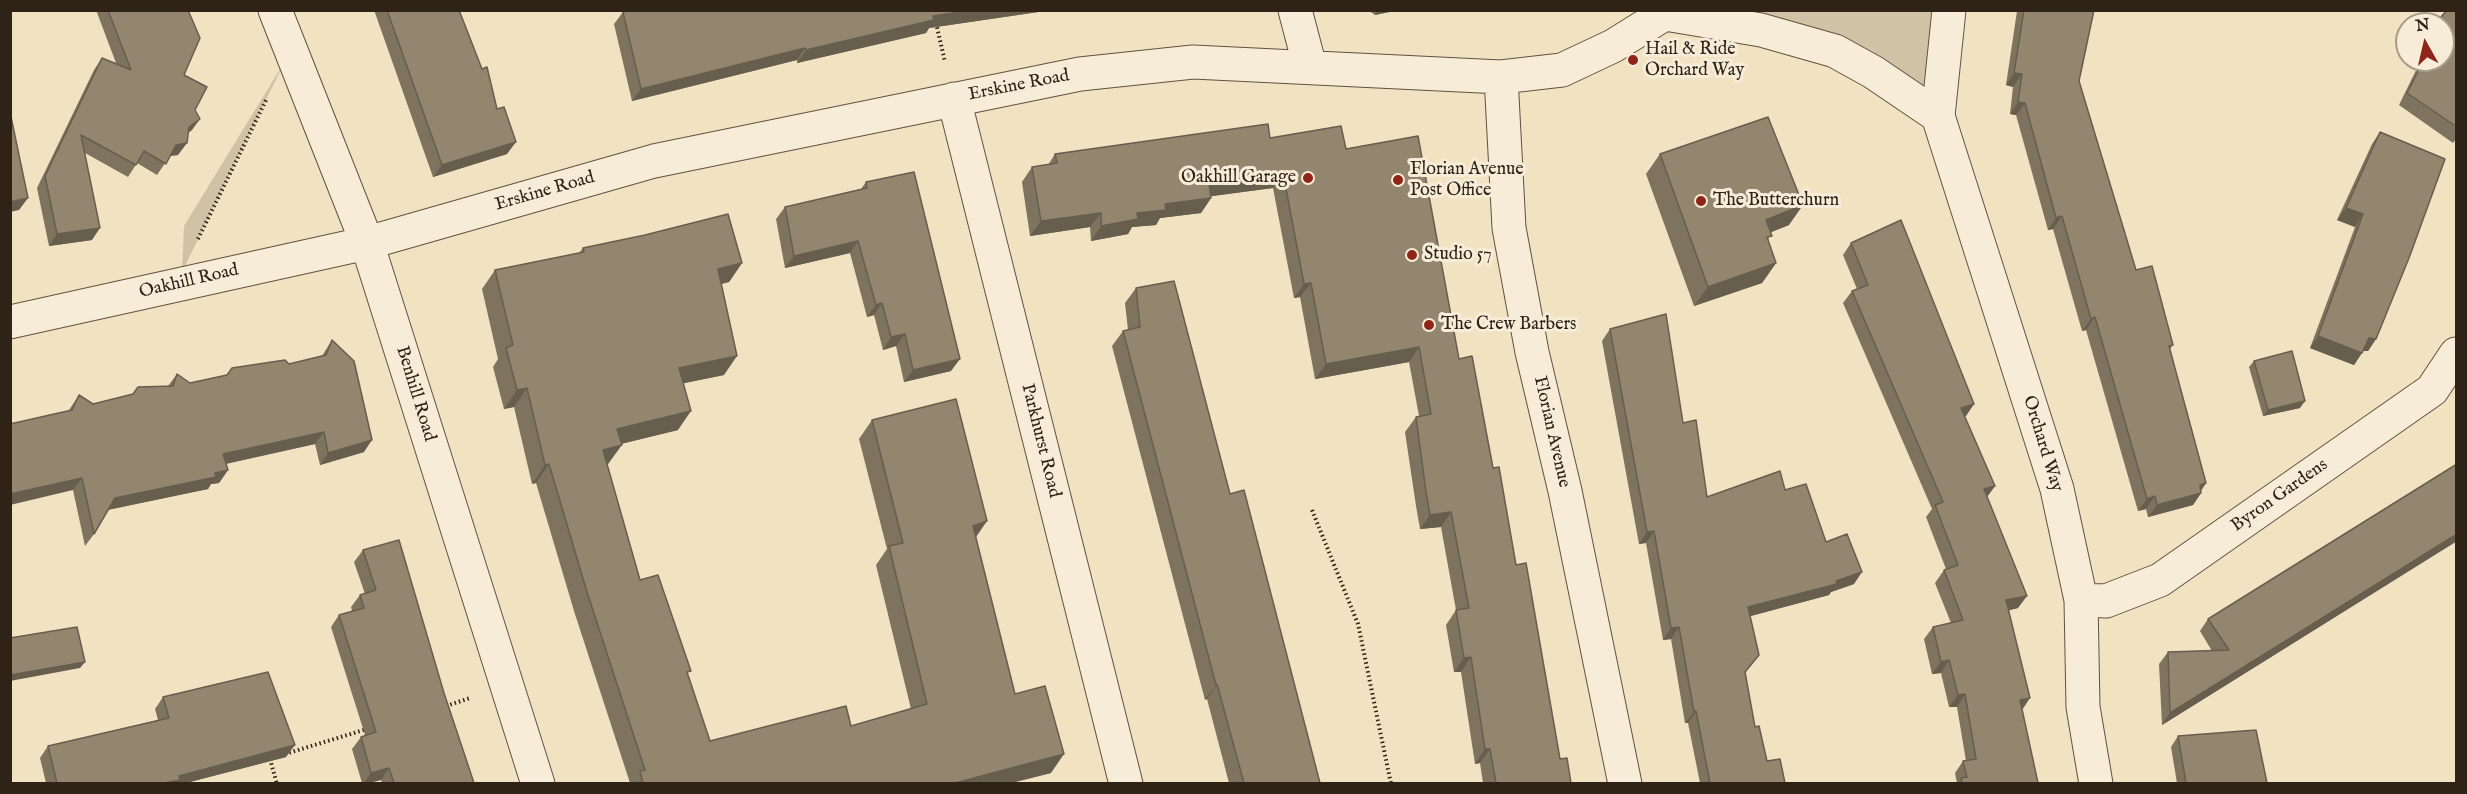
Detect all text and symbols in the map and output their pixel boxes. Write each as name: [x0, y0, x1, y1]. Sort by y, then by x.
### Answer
north arrow: [2395, 12, 2455, 72]
text: N: [2415, 15, 2431, 37]
place label: Hail & Ride Orchard Way: [1645, 39, 1744, 82]
marker: Hail & Ride Orchard Way: [1626, 53, 1640, 67]
street label: Erskine Road: [967, 66, 1071, 106]
place label: Florian Avenue Post Office: [1410, 159, 1524, 201]
place label: Oakhill Garage: [1181, 167, 1296, 189]
street label: Erskine Road: [493, 168, 597, 216]
marker: Oakhill Garage: [1301, 171, 1315, 185]
marker: Florian Avenue Post Office: [1391, 173, 1405, 187]
place label: The Butterchurn: [1713, 190, 1839, 212]
marker: The Butterchurn: [1694, 194, 1708, 208]
place label: Studio 57: [1424, 244, 1492, 266]
marker: Studio 57: [1405, 248, 1419, 262]
street label: Oakhill Road: [137, 260, 241, 304]
place label: The Crew Barbers: [1441, 314, 1576, 336]
marker: The Crew Barbers: [1422, 318, 1436, 332]
street label: Benhill Road: [390, 344, 440, 444]
street label: Florian Avenue: [1528, 374, 1574, 490]
street label: Parkhurst Road: [1015, 382, 1065, 500]
street label: Orchard Way: [2017, 393, 2067, 495]
street label: Byron Gardens: [2228, 455, 2332, 537]

